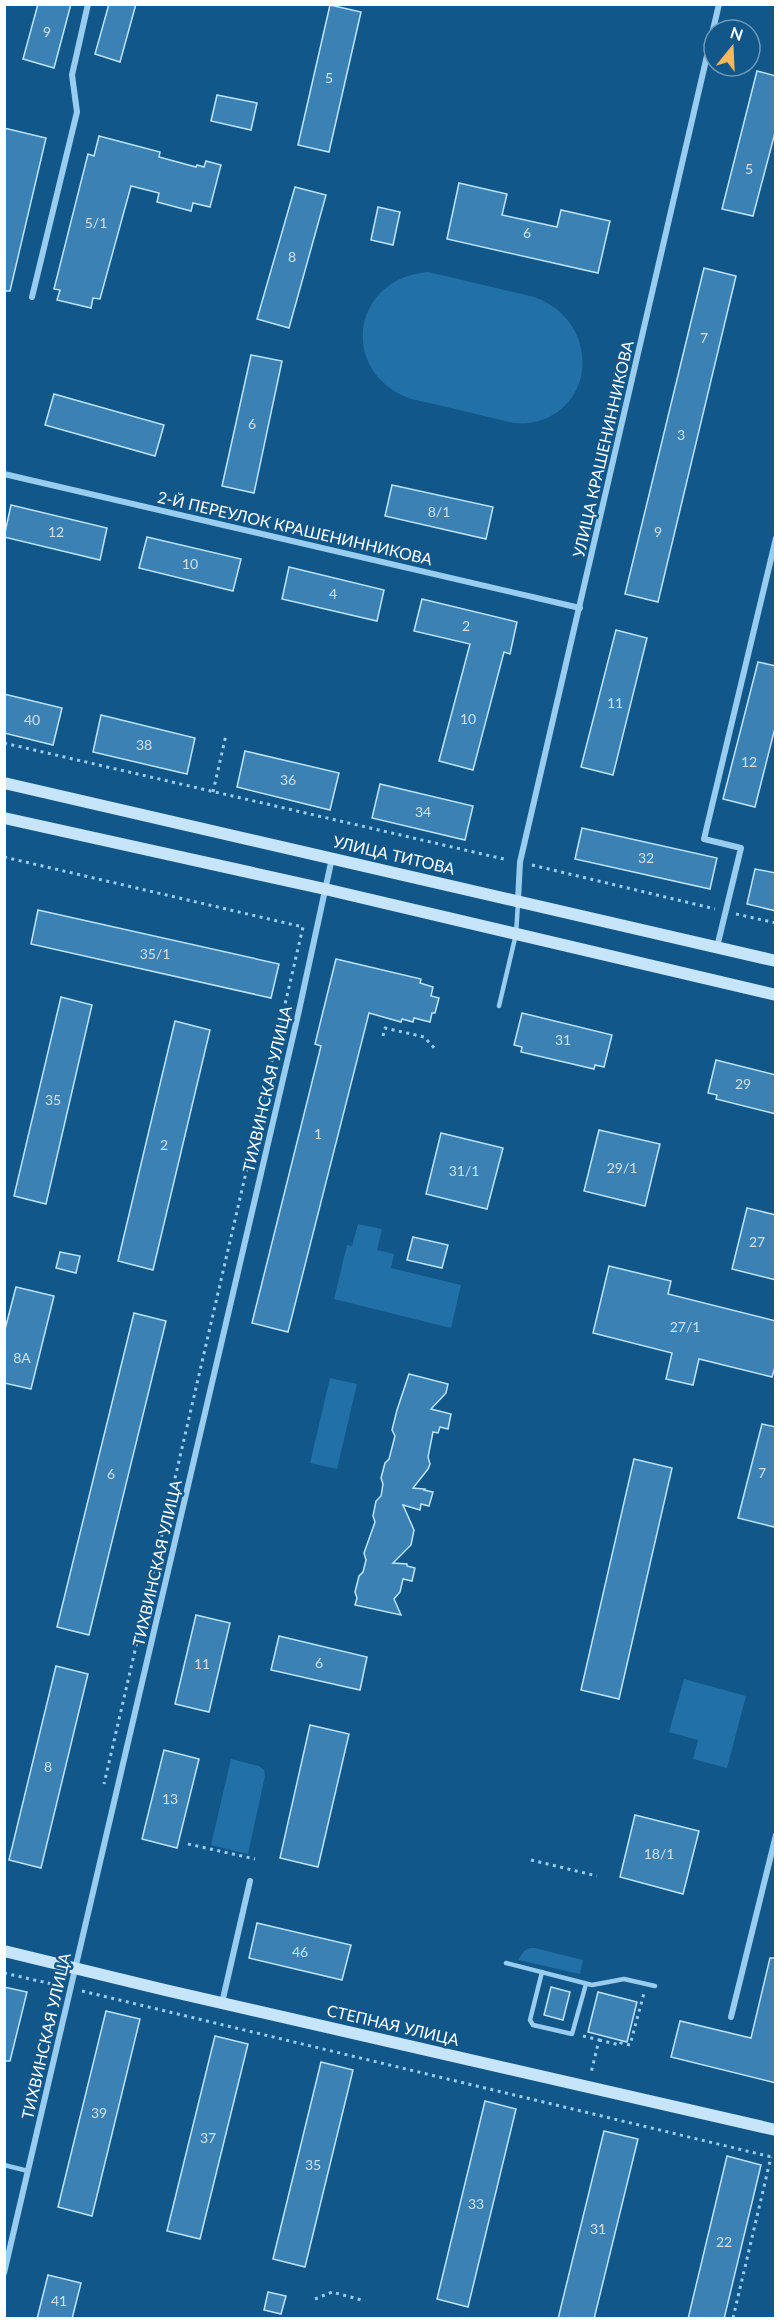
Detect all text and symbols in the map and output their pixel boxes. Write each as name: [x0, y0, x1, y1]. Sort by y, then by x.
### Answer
north arrow: [702, 18, 762, 78]
text: N: [728, 22, 746, 44]
house number: 9: [43, 23, 51, 40]
house number: 5: [325, 69, 333, 86]
house number: 5: [745, 160, 753, 177]
house number: 5/1: [85, 214, 107, 231]
house number: 6: [523, 224, 531, 241]
house number: 8: [288, 248, 296, 265]
house number: 7: [700, 329, 708, 346]
street label: УЛИЦА КРАШЕНИННИКОВА: [568, 338, 637, 559]
house number: 6: [248, 415, 256, 432]
house number: 3: [677, 426, 685, 443]
street label: 2-Й ПЕРЕУЛОК КРАШЕНИННИКОВА: [156, 487, 435, 568]
house number: 8/1: [428, 503, 450, 520]
house number: 12: [48, 523, 64, 540]
house number: 9: [654, 523, 662, 540]
house number: 10: [182, 555, 198, 572]
house number: 4: [329, 585, 337, 602]
house number: 2: [462, 617, 470, 634]
house number: 11: [607, 694, 623, 711]
house number: 10: [460, 710, 476, 727]
house number: 40: [24, 711, 40, 728]
house number: 38: [136, 736, 152, 753]
house number: 12: [741, 753, 757, 770]
house number: 36: [280, 771, 296, 788]
house number: 34: [415, 803, 431, 820]
street label: УЛИЦА ТИТОВА: [331, 831, 457, 878]
house number: 32: [638, 849, 654, 866]
house number: 35/1: [140, 945, 170, 962]
street label: ТИХВИНСКАЯ УЛИЦА: [238, 1004, 295, 1174]
house number: 31: [555, 1031, 571, 1048]
house number: 29: [735, 1075, 751, 1092]
house number: 35: [45, 1091, 61, 1108]
house number: 1: [314, 1125, 322, 1142]
house number: 2: [160, 1136, 168, 1153]
house number: 29/1: [607, 1159, 637, 1176]
house number: 31/1: [449, 1162, 479, 1179]
house number: 27: [749, 1233, 765, 1250]
house number: 27/1: [670, 1318, 700, 1335]
house number: 8А: [13, 1349, 31, 1366]
house number: 7: [758, 1464, 766, 1481]
house number: 6: [107, 1465, 115, 1482]
street label: ТИХВИНСКАЯ УЛИЦА: [128, 1478, 185, 1648]
house number: 6: [315, 1654, 323, 1671]
house number: 11: [194, 1655, 210, 1672]
house number: 8: [44, 1758, 52, 1775]
house number: 13: [162, 1790, 178, 1807]
house number: 18/1: [644, 1845, 674, 1862]
house number: 46: [292, 1943, 308, 1960]
street label: ТИХВИНСКАЯ УЛИЦА: [17, 1951, 74, 2121]
street label: СТЕПНАЯ УЛИЦА: [325, 2000, 461, 2049]
house number: 39: [91, 2104, 107, 2121]
house number: 37: [200, 2129, 216, 2146]
house number: 35: [305, 2156, 321, 2173]
house number: 33: [468, 2195, 484, 2212]
house number: 31: [590, 2220, 606, 2237]
house number: 22: [716, 2233, 732, 2250]
house number: 41: [51, 2292, 67, 2309]

